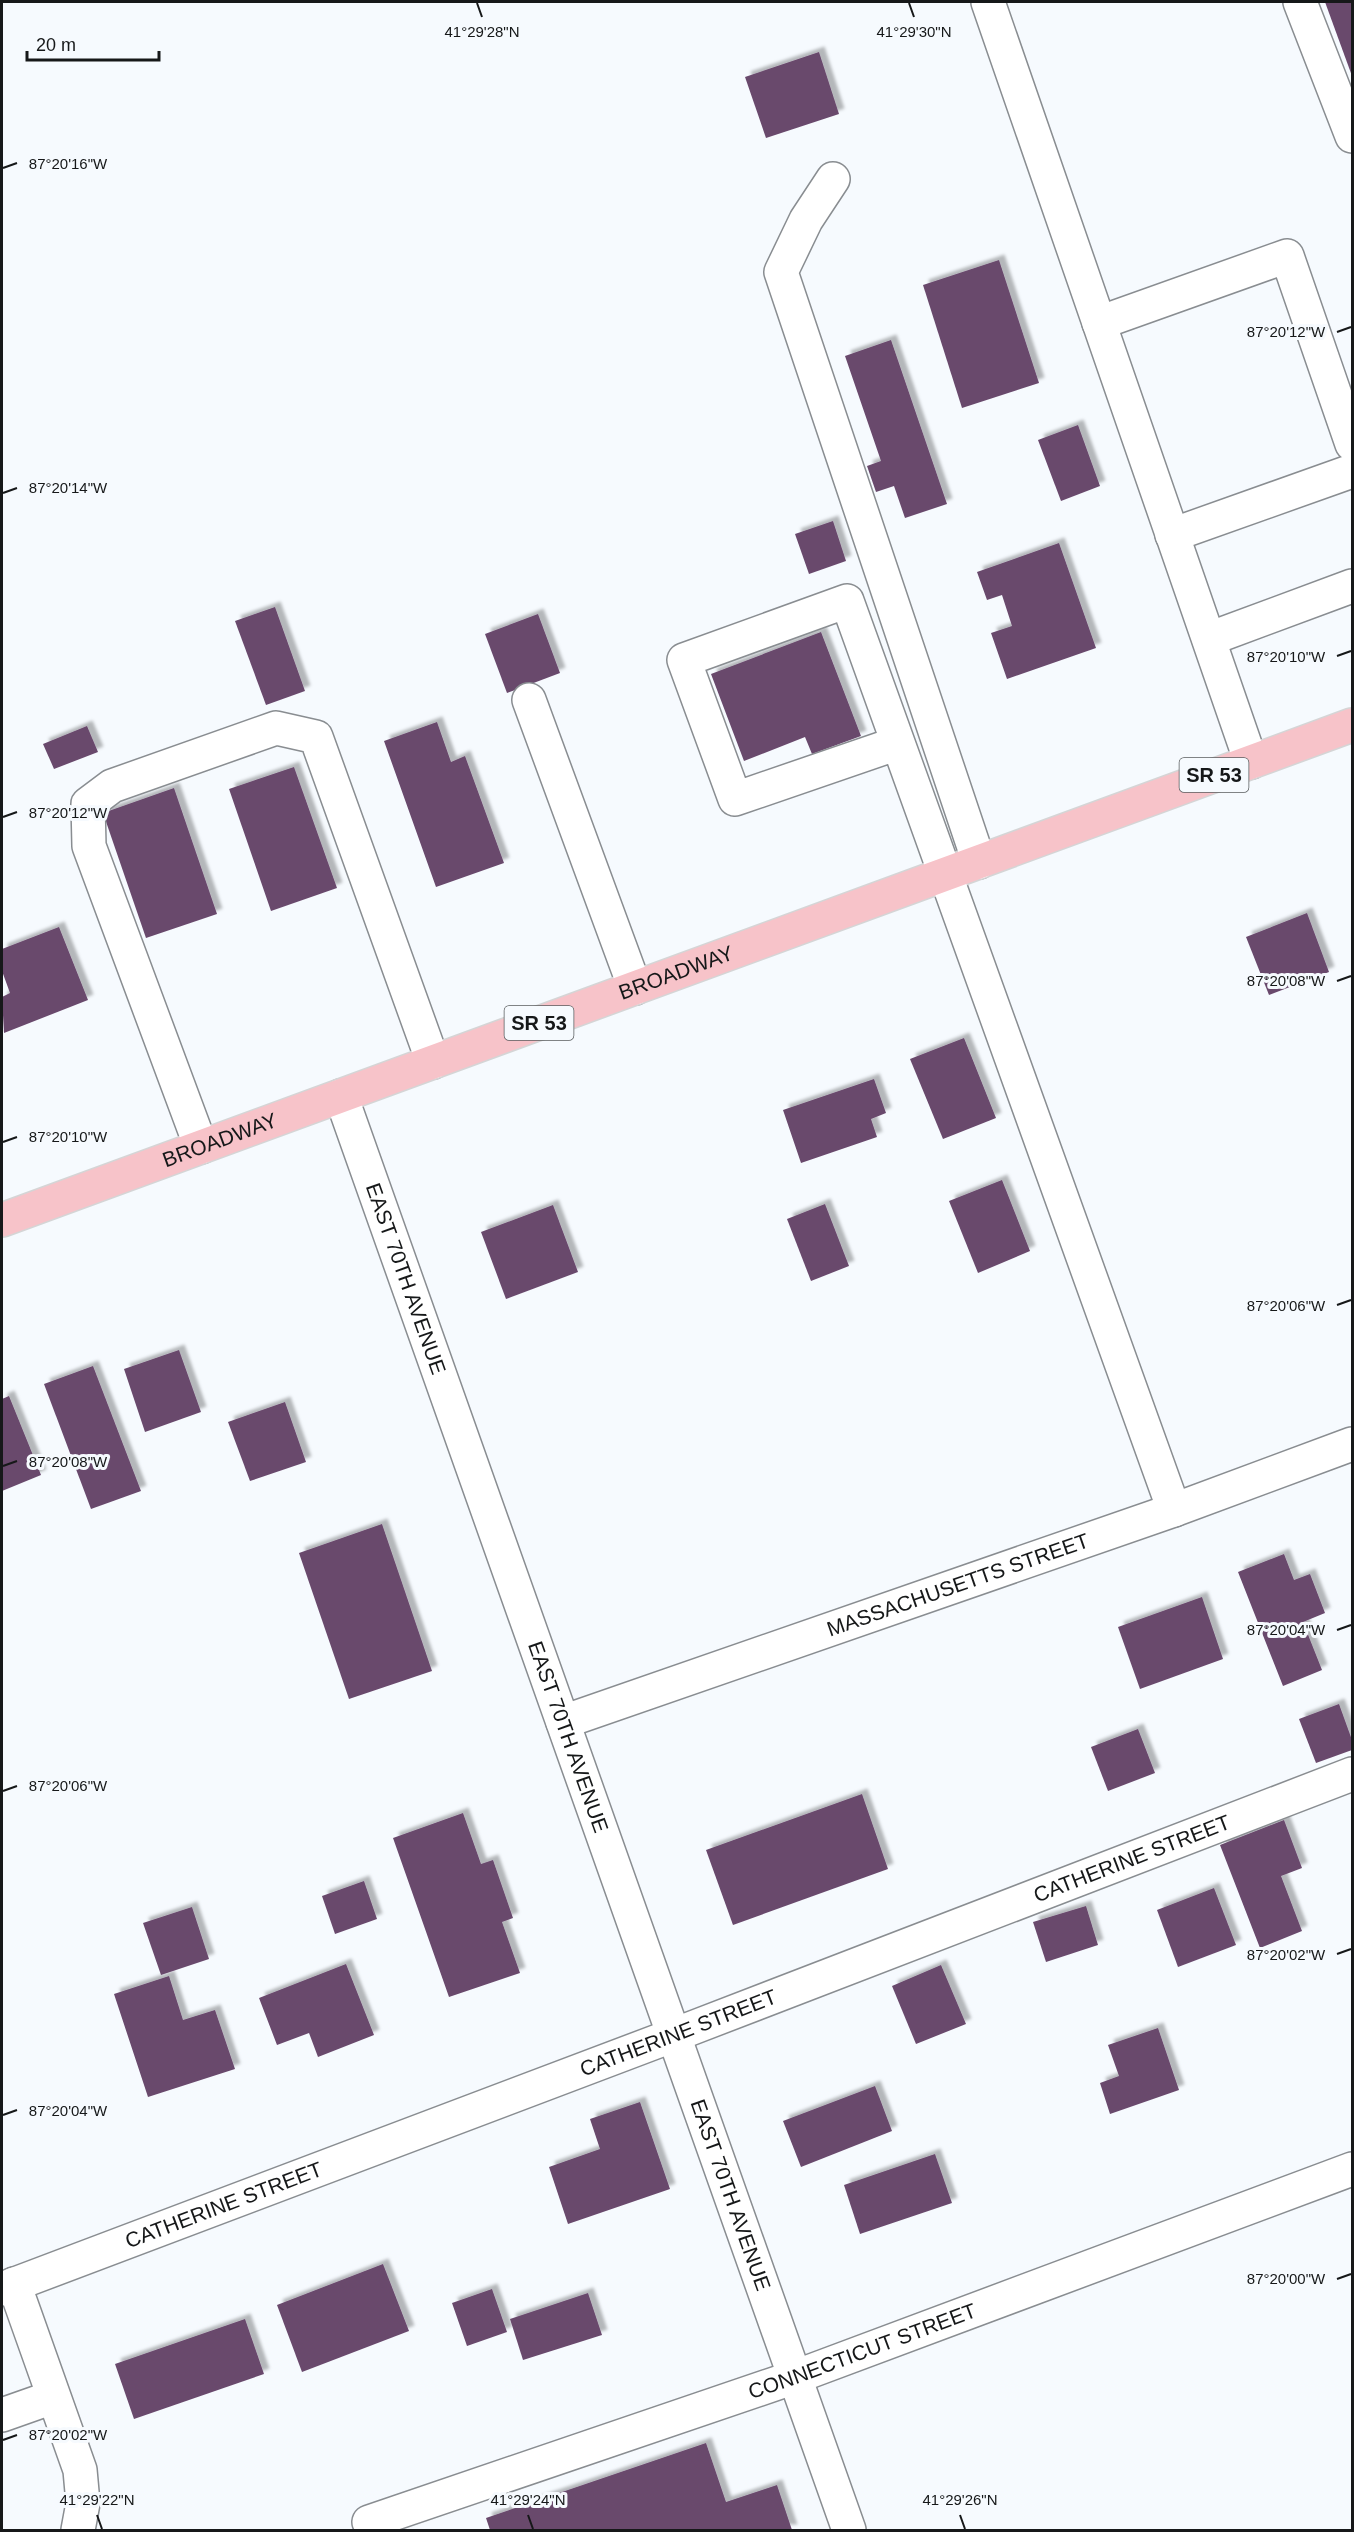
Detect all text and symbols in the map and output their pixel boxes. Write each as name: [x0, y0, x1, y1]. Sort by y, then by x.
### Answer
text: 41°29'28"N: [444, 23, 520, 40]
text: 41°29'30"N: [876, 23, 952, 40]
scale bar: [27, 24, 159, 62]
text: 20 m: [36, 35, 76, 55]
text: 87°20'16"W: [29, 155, 108, 172]
text: 87°20'12"W: [1247, 323, 1326, 340]
text: 87°20'14"W: [29, 479, 108, 496]
text: 87°20'10"W: [1247, 648, 1326, 665]
road number: SR 53: [1180, 758, 1248, 792]
text: 87°20'12"W: [29, 804, 108, 821]
street label: BROADWAY: [616, 941, 736, 1004]
text: 87°20'08"W: [1247, 972, 1326, 989]
road number: SR 53: [504, 1006, 574, 1040]
street label: BROADWAY: [159, 1108, 280, 1171]
text: 87°20'10"W: [29, 1128, 108, 1145]
street label: EAST 70TH AVENUE: [362, 1180, 451, 1377]
text: 87°20'06"W: [1247, 1297, 1326, 1314]
text: 87°20'08"W: [29, 1453, 108, 1470]
street label: MASSACHUSETTS STREET: [824, 1528, 1092, 1641]
text: 87°20'04"W: [1247, 1621, 1326, 1638]
street label: EAST 70TH AVENUE: [524, 1638, 613, 1835]
text: 87°20'06"W: [29, 1777, 108, 1794]
street label: CATHERINE STREET: [1030, 1810, 1233, 1906]
text: 87°20'02"W: [1247, 1946, 1326, 1963]
street label: CATHERINE STREET: [577, 1985, 780, 2081]
street label: EAST 70TH AVENUE: [686, 2096, 775, 2294]
text: 87°20'04"W: [29, 2102, 108, 2119]
street label: CATHERINE STREET: [122, 2157, 325, 2252]
text: 87°20'00"W: [1247, 2270, 1326, 2287]
street label: CONNECTICUT STREET: [745, 2298, 979, 2403]
text: 87°20'02"W: [29, 2426, 108, 2443]
text: 41°29'22"N: [59, 2491, 135, 2508]
text: 41°29'24"N: [490, 2491, 566, 2508]
text: 41°29'26"N: [922, 2491, 998, 2508]

